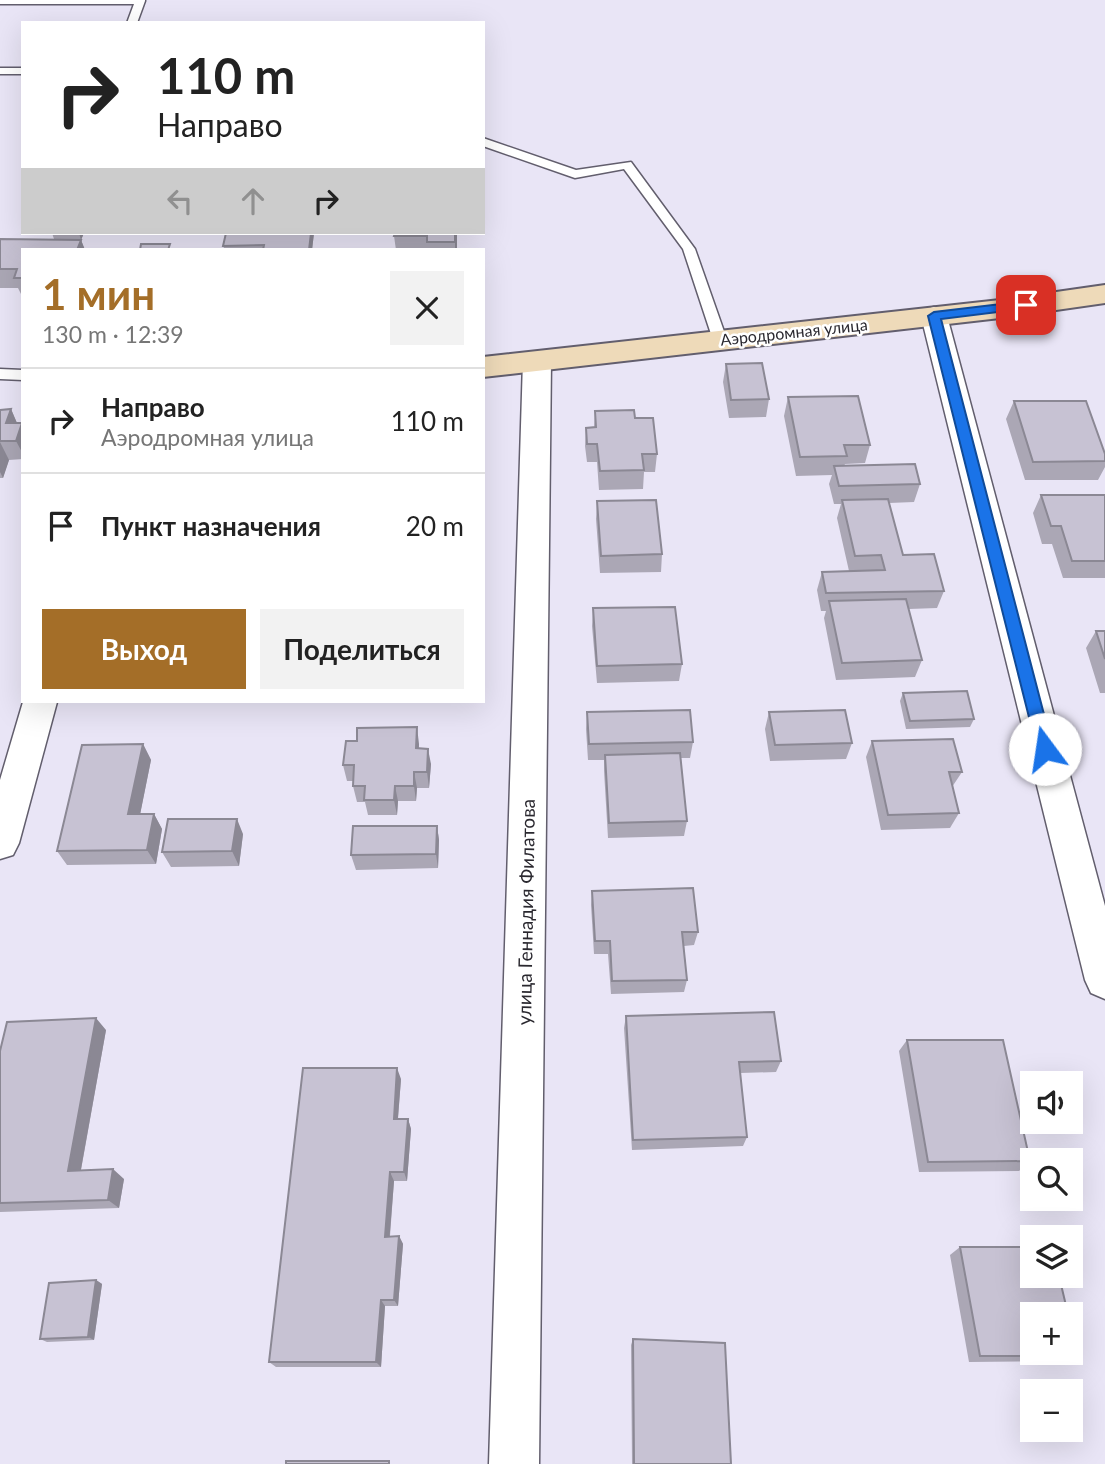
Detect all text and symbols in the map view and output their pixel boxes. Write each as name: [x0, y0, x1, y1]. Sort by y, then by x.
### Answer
text: 110 m: [157, 46, 295, 104]
icon: right: [42, 49, 133, 140]
text: Направо: [157, 105, 283, 144]
icon: left: [161, 182, 199, 220]
icon: ahead: [234, 182, 272, 220]
icon: right: [307, 182, 345, 220]
text: 1 мин: [42, 269, 155, 319]
button: close: [390, 271, 464, 345]
pin: [996, 275, 1056, 335]
icon: arrive: [1007, 286, 1045, 324]
street label: Аэродромная улица: [719, 314, 869, 349]
text: 130 m · 12:39: [42, 320, 184, 348]
text: Направо: [101, 391, 205, 423]
icon: right: [42, 402, 80, 440]
text: 110 m: [391, 405, 464, 437]
text: Аэродромная улица: [101, 423, 314, 451]
icon: arrive: [42, 507, 80, 545]
text: Пункт назначения: [101, 510, 321, 542]
text: 20 m: [406, 510, 464, 542]
button: Выход: [42, 609, 246, 689]
button: Поделиться: [260, 609, 464, 689]
position arrow: [1008, 712, 1082, 786]
street label: улица Геннадия Филатова: [512, 799, 539, 1025]
map controls: [1020, 1071, 1083, 1442]
button: sound: [1020, 1071, 1083, 1134]
button: search: [1020, 1148, 1083, 1211]
button: layers: [1020, 1225, 1083, 1288]
button: +: [1020, 1302, 1083, 1365]
button: −: [1020, 1379, 1083, 1442]

